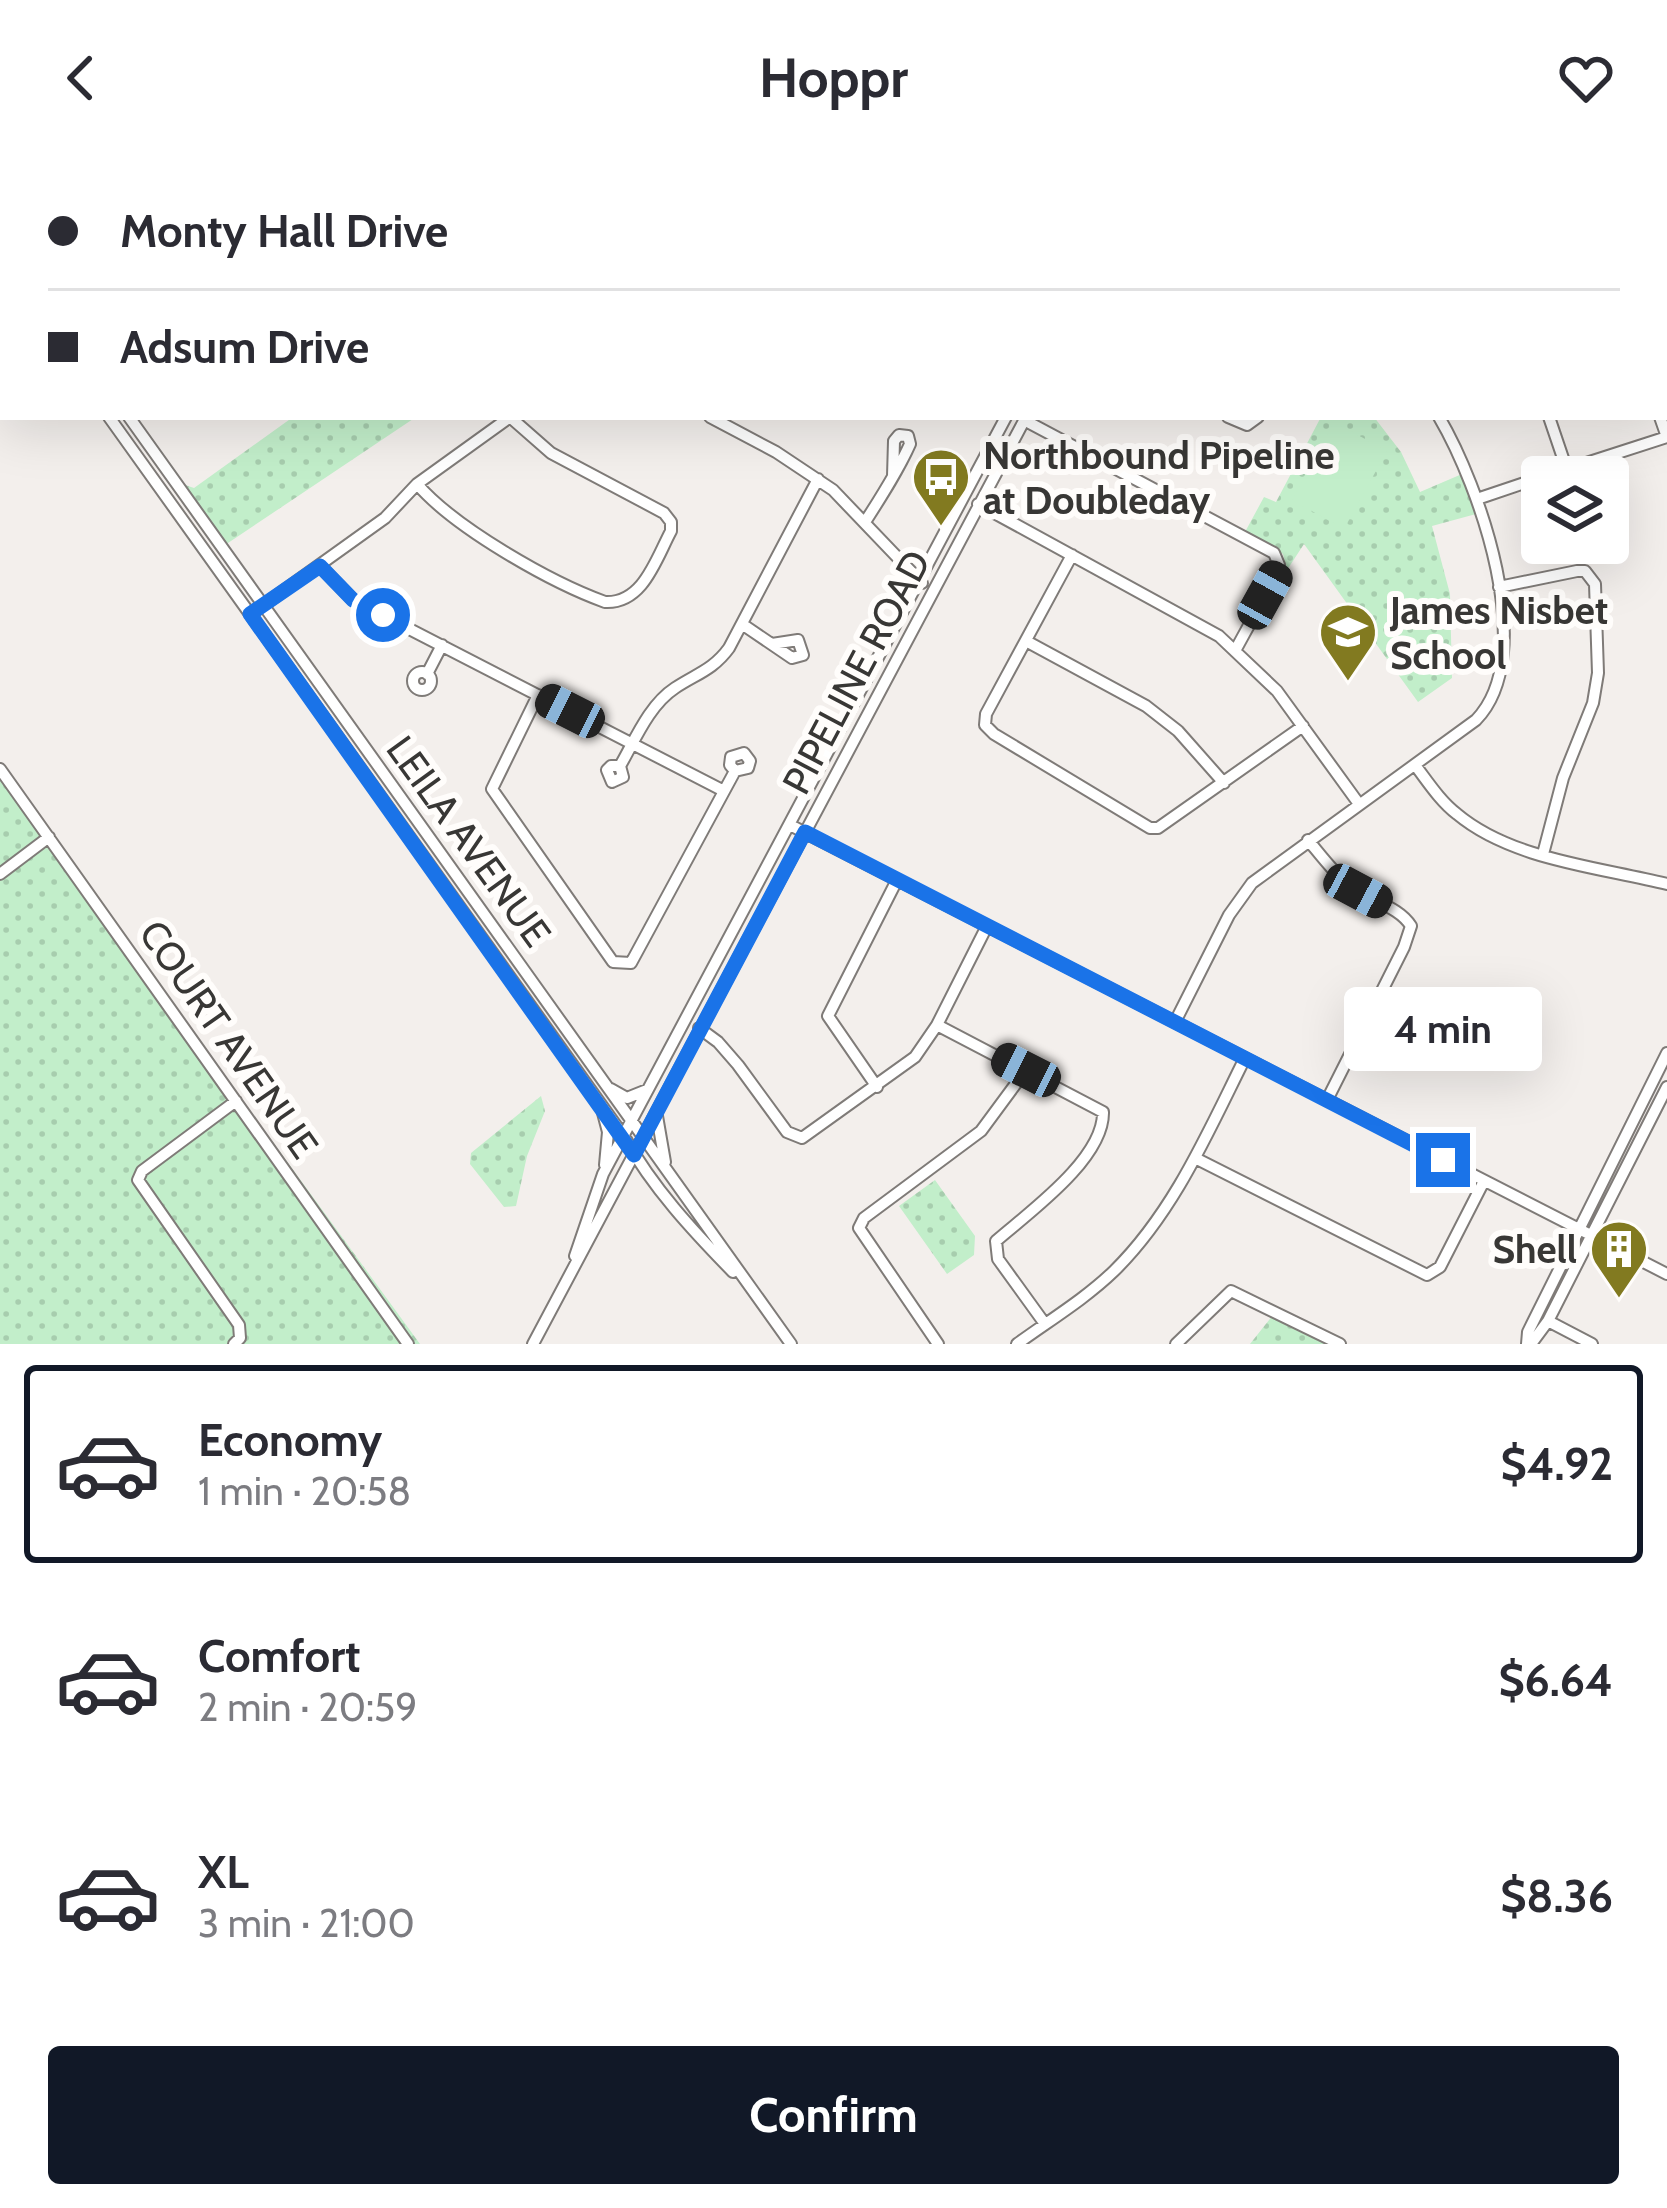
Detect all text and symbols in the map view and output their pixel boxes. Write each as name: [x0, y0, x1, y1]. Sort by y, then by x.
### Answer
icon: back: [48, 45, 114, 111]
text: Hoppr: [759, 45, 908, 111]
icon: heart: [1553, 45, 1619, 111]
text: Monty Hall Drive: [120, 204, 448, 258]
text: Adsum Drive: [120, 320, 369, 374]
place label: Northbound Pipeline at Doubleday: [983, 431, 1335, 524]
bus stop icon: Northbound Pipeline at Doubleday: [910, 446, 972, 528]
map controls: [1521, 456, 1629, 564]
button: layers: [1521, 456, 1629, 564]
street label: PIPELINE ROAD: [772, 542, 940, 802]
car: [1232, 555, 1298, 635]
place label: James Nisbet School: [1389, 586, 1608, 679]
route start: [356, 588, 410, 642]
school or university icon: James Nisbet School: [1317, 601, 1379, 683]
car: [530, 679, 610, 743]
street label: LEILA AVENUE: [377, 726, 561, 956]
car: [1318, 858, 1398, 924]
street label: COURT AVENUE: [129, 911, 329, 1167]
callout: 4 min: [1344, 986, 1542, 1070]
text: 4 min: [1394, 1005, 1492, 1053]
car: [986, 1038, 1066, 1102]
route end: [1416, 1133, 1470, 1187]
building icon: Shell: [1588, 1218, 1650, 1300]
place label: Shell: [1493, 1225, 1577, 1273]
icon: car: [54, 1410, 162, 1518]
text: Economy: [198, 1413, 382, 1467]
text: $4.92: [1501, 1437, 1613, 1491]
text: 1 min · 20:58: [198, 1467, 411, 1515]
icon: car: [54, 1626, 162, 1734]
text: Comfort: [198, 1629, 361, 1683]
text: $6.64: [1498, 1653, 1613, 1707]
text: 2 min · 20:59: [198, 1683, 417, 1731]
icon: car: [54, 1842, 162, 1950]
text: XL: [198, 1845, 249, 1899]
text: $8.36: [1500, 1869, 1613, 1923]
text: 3 min · 21:00: [198, 1899, 415, 1947]
button: Confirm: [48, 2046, 1619, 2184]

